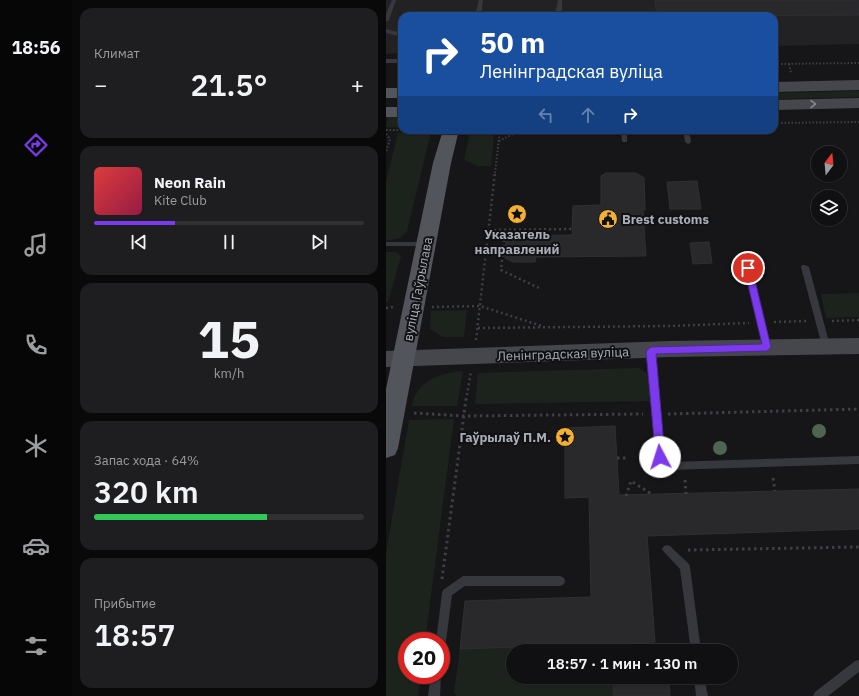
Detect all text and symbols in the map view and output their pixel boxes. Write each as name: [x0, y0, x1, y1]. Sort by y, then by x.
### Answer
text: 50 m: [480, 24, 545, 61]
icon: right: [414, 28, 466, 80]
text: 18:56: [11, 36, 61, 59]
text: Климат: [94, 45, 140, 62]
text: Ленінградская вуліца: [480, 60, 663, 83]
text: 21.5°: [190, 65, 268, 104]
text: −: [94, 70, 107, 99]
text: +: [351, 70, 364, 99]
one-way arrow: [810, 100, 816, 108]
icon: left: [535, 104, 557, 126]
icon: ahead: [577, 104, 599, 126]
icon: right: [619, 104, 641, 126]
icon: directions: [22, 131, 50, 159]
north arrow: [811, 146, 847, 182]
map controls: [811, 146, 847, 226]
text: Neon Rain: [154, 173, 226, 192]
button: layers: [811, 190, 847, 226]
text: Kite Club: [154, 192, 207, 209]
place icon: Указатель направлений: [506, 203, 528, 225]
public building icon: Brest customs: [597, 208, 619, 230]
place label: Brest customs: [622, 211, 709, 228]
place label: Указатель направлений: [474, 226, 560, 258]
icon: music: [22, 231, 50, 259]
icon: previous: [128, 231, 150, 253]
icon: pause: [218, 231, 240, 253]
icon: next: [308, 231, 330, 253]
street label: вуліца Гаўрылава: [400, 235, 436, 343]
pin: [731, 251, 765, 285]
icon: arrive: [737, 257, 759, 279]
text: 15: [198, 305, 260, 372]
icon: phone: [22, 331, 50, 359]
street label: Ленінградская вуліца: [497, 343, 629, 365]
text: km/h: [214, 365, 244, 382]
place icon: Гаўрылаў П.М.: [554, 426, 576, 448]
place label: Гаўрылаў П.М.: [459, 429, 551, 446]
icon: climate: [22, 432, 50, 460]
position arrow: [639, 436, 681, 478]
text: Запас хода · 64%: [94, 452, 199, 469]
text: 320 km: [94, 472, 199, 511]
icon: car: [22, 532, 50, 560]
text: Прибытие: [94, 595, 156, 612]
text: 18:57: [94, 615, 176, 654]
icon: filters: [22, 632, 50, 660]
speed limit sign: 20: [398, 632, 450, 684]
text: 18:57 · 1 мин · 130 m: [547, 654, 697, 673]

